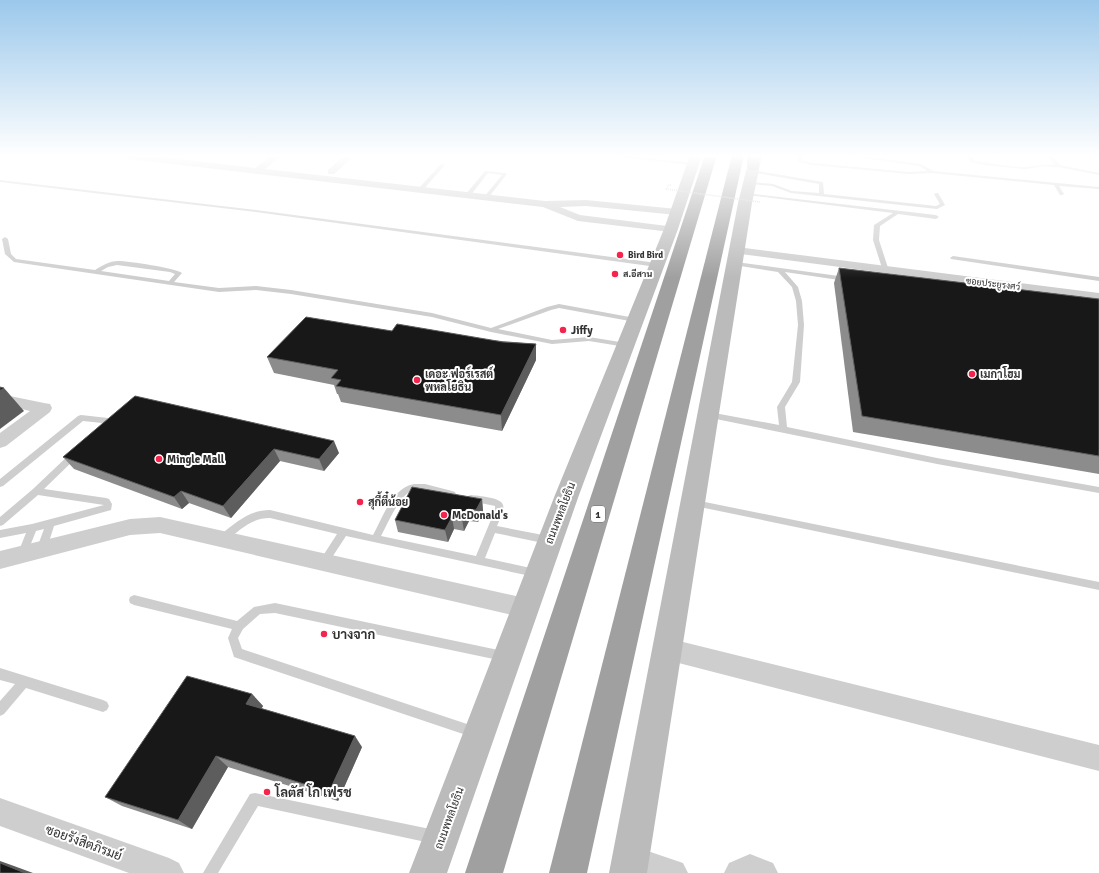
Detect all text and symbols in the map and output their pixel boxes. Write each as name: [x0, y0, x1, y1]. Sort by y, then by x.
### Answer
marker: Bird Bird: [615, 250, 625, 260]
place label: Bird Bird: [628, 250, 663, 261]
place label: ส.อีสาน: [623, 268, 652, 280]
marker: ส.อีสาน: [610, 269, 620, 279]
street label: ซอยประยูรงศว์: [965, 275, 1021, 293]
place label: Jiffy: [571, 324, 593, 337]
marker: Jiffy: [558, 325, 568, 335]
place label: เดอะ ฟอร์เรสต์ พหลโยธิน: [425, 366, 494, 394]
place label: เมกาโฮม: [980, 366, 1021, 381]
marker: เมกาโฮม: [967, 369, 977, 379]
marker: เดอะ ฟอร์เรสต์ พหลโยธิน: [412, 375, 422, 385]
place label: Mingle Mall: [167, 453, 225, 466]
marker: Mingle Mall: [154, 454, 164, 464]
street label: ถนนพหลโยธิน: [541, 480, 578, 546]
place label: สุกี้ตี๋น้อย: [368, 491, 408, 510]
marker: สุกี้ตี๋น้อย: [355, 497, 365, 507]
road number: 1: [591, 506, 605, 522]
place label: McDonald's: [452, 509, 508, 522]
marker: McDonald's: [439, 510, 449, 520]
place label: บางจาก: [332, 627, 375, 643]
marker: บางจาก: [319, 629, 329, 639]
place label: โลตัส โก เฟรช: [274, 783, 352, 801]
street label: ถนนพหลโยธิน: [430, 785, 467, 851]
marker: โลตัส โก เฟรช: [262, 787, 272, 797]
street label: ซอยรังสิตภิรมย์: [43, 820, 125, 864]

